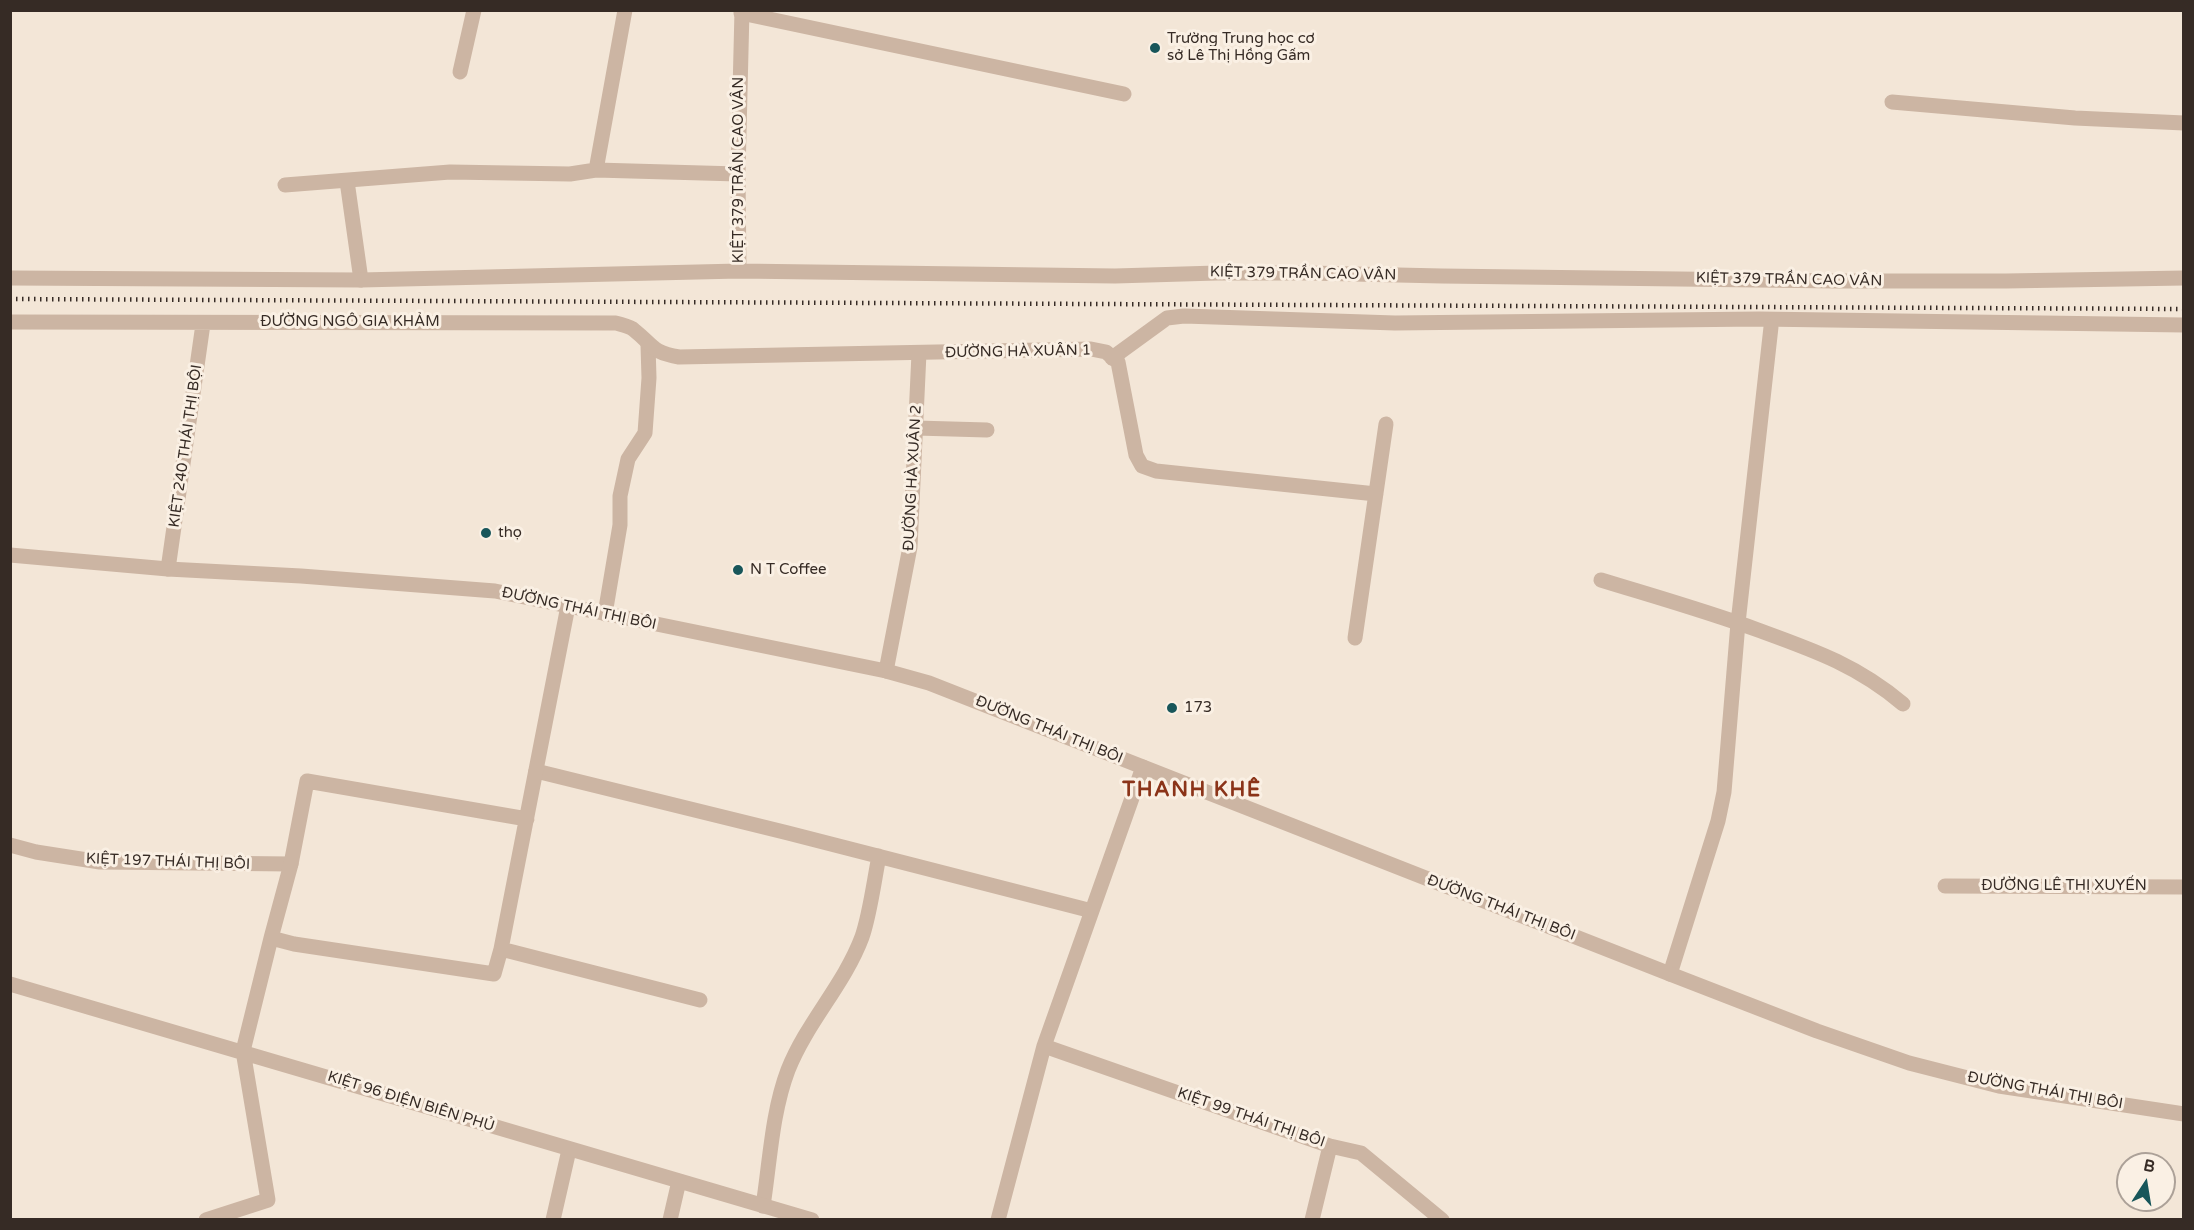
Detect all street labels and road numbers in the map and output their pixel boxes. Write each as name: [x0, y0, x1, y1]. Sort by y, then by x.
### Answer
street label: KIỆT 379 TRẦN CAO VÂN: [730, 77, 748, 263]
street label: KIỆT 379 TRẦN CAO VÂN: [1210, 263, 1396, 285]
street label: KIỆT 379 TRẦN CAO VÂN: [1696, 269, 1882, 291]
street label: ĐƯỜNG NGÔ GIA KHẢM: [260, 313, 440, 331]
street label: ĐƯỜNG HÀ XUÂN 1: [945, 342, 1091, 362]
street label: KIỆT 240 THÁI THỊ BỘI: [166, 363, 206, 529]
street label: ĐƯỜNG HÀ XUÂN 2: [900, 404, 926, 552]
street label: ĐƯỜNG THÁI THỊ BÔI: [500, 584, 658, 634]
street label: ĐƯỜNG THÁI THỊ BÔI: [973, 692, 1125, 768]
street label: KIỆT 197 THÁI THỊ BÔI: [86, 850, 250, 874]
street label: ĐƯỜNG THÁI THỊ BÔI: [1424, 871, 1578, 945]
street label: ĐƯỜNG LÊ THỊ XUYẾN: [1981, 877, 2147, 895]
street label: KIỆT 96 ĐIỆN BIÊN PHỦ: [325, 1068, 497, 1136]
street label: ĐƯỜNG THÁI THỊ BÔI: [1966, 1068, 2124, 1114]
street label: KIỆT 99 THÁI THỊ BÔI: [1175, 1084, 1327, 1152]

